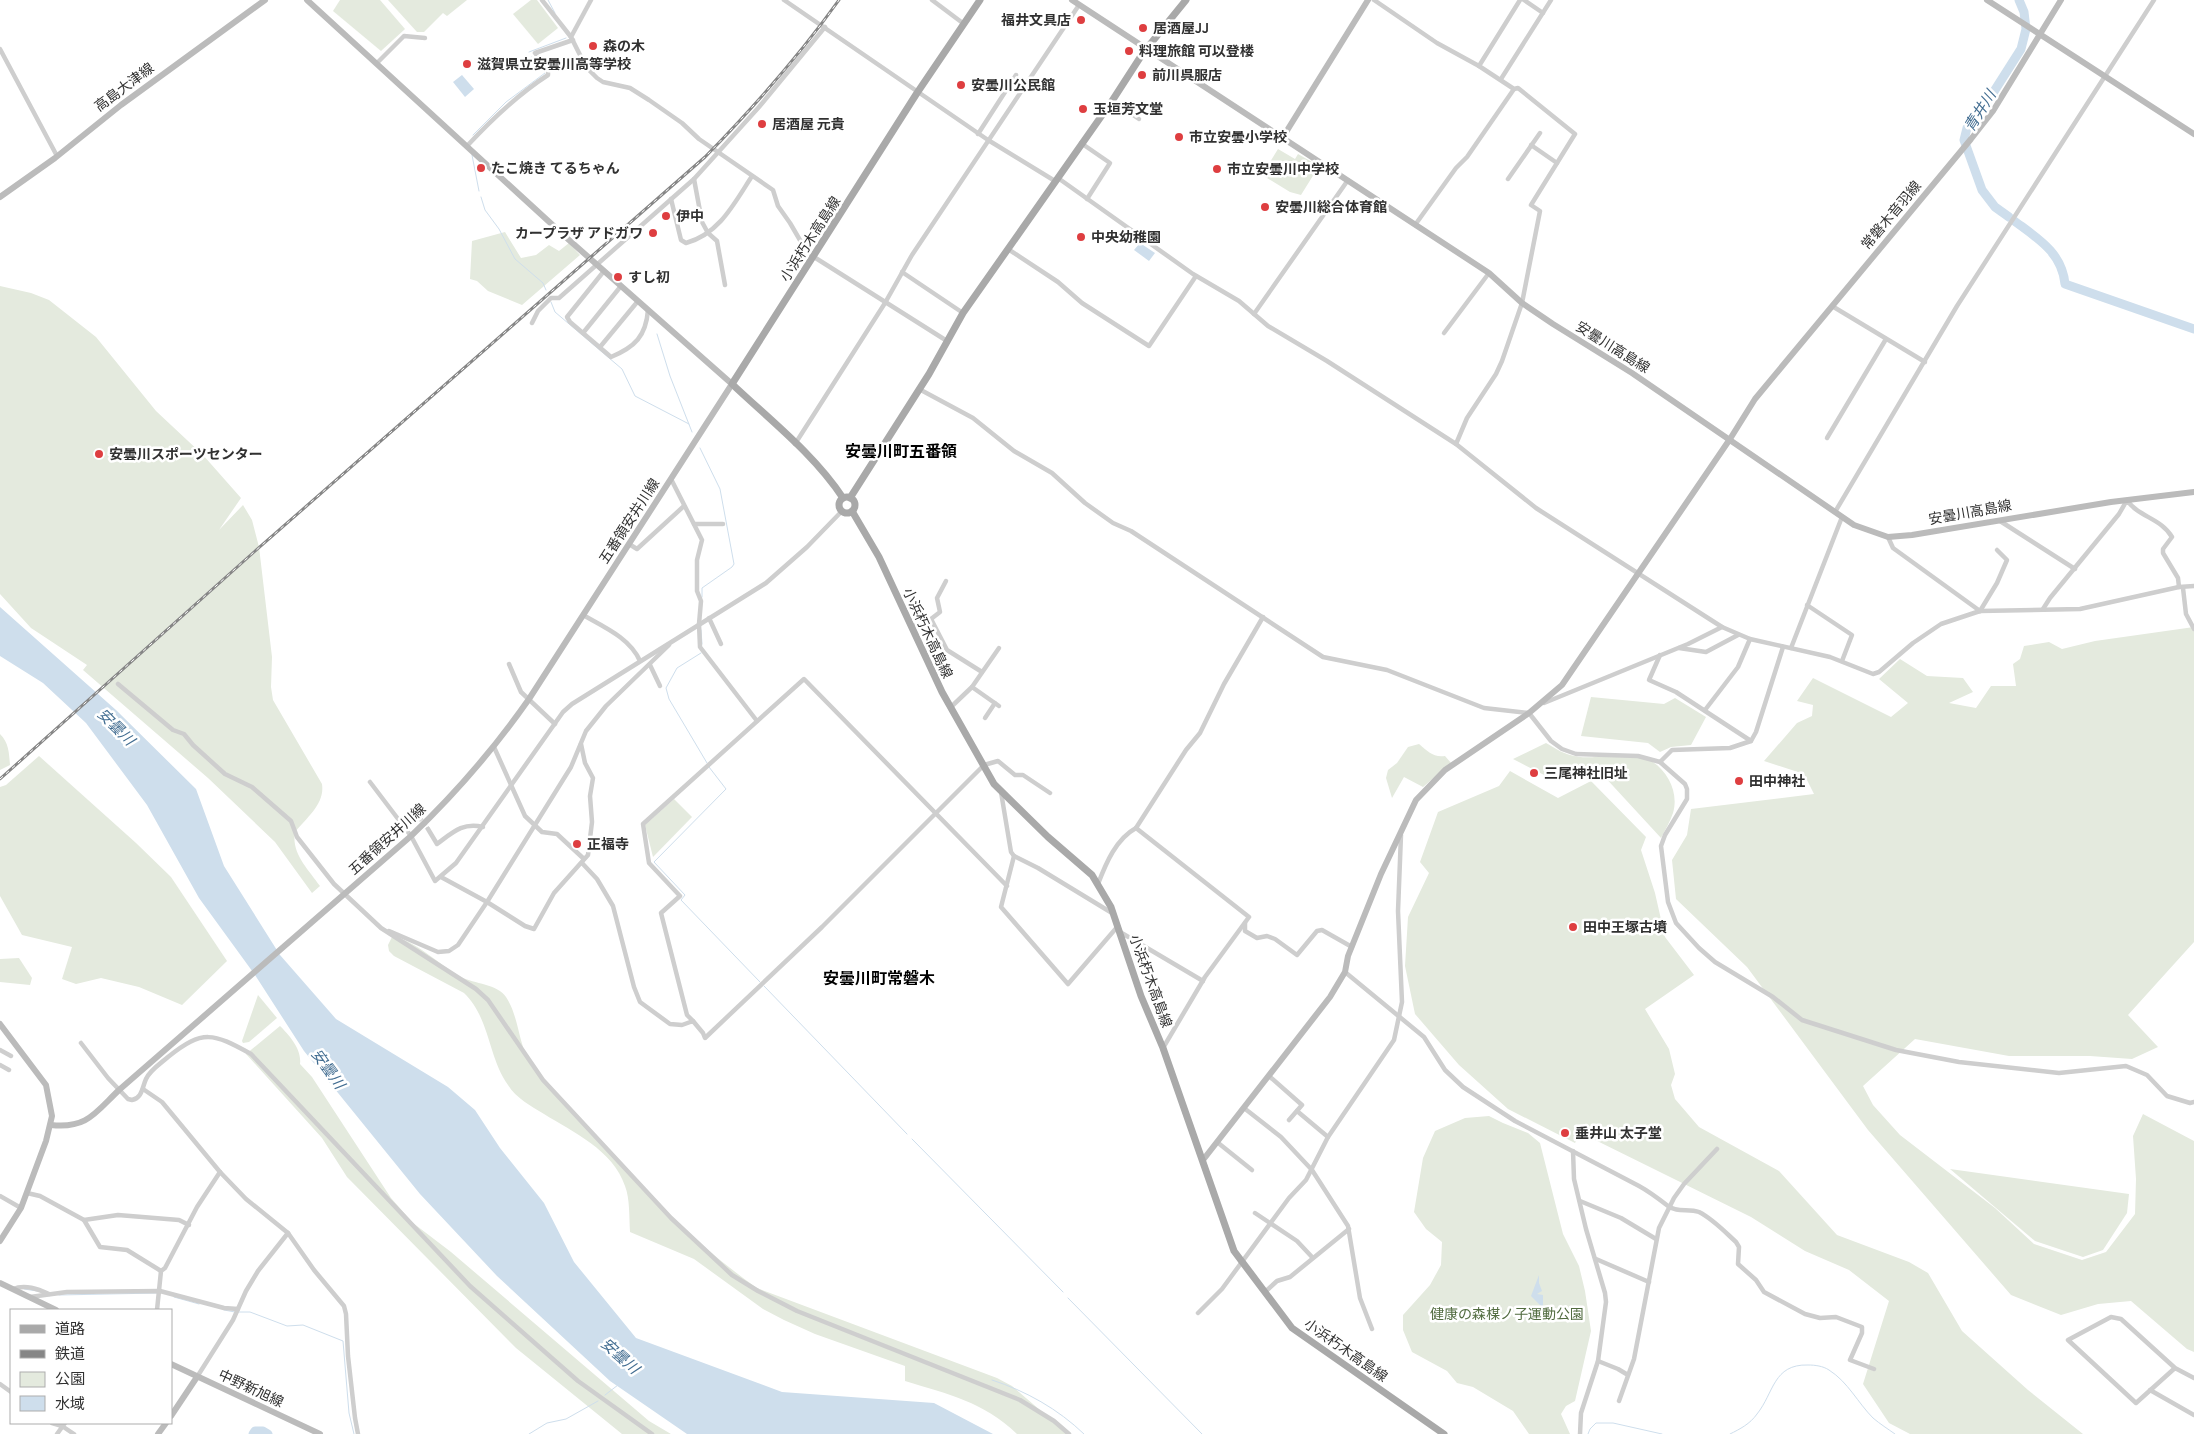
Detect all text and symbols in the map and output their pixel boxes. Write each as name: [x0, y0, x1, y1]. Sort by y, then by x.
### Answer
place label: 福井文具店: [1001, 10, 1071, 29]
marker: 福井文具店: [1075, 14, 1087, 26]
place label: 居酒屋JJ: [1153, 18, 1209, 37]
marker: 居酒屋JJ: [1137, 22, 1149, 34]
place label: 森の木: [603, 36, 645, 55]
marker: 森の木: [587, 40, 599, 52]
place label: 料理旅館 可以登楼: [1139, 41, 1255, 60]
marker: 料理旅館 可以登楼: [1123, 45, 1135, 57]
place label: 滋賀県立安曇川高等学校: [477, 54, 631, 73]
street label: 高島大津線: [90, 58, 157, 115]
marker: 滋賀県立安曇川高等学校: [461, 58, 473, 70]
place label: 前川呉服店: [1152, 65, 1222, 84]
marker: 前川呉服店: [1136, 69, 1148, 81]
place label: 安曇川公民館: [971, 75, 1055, 94]
marker: 安曇川公民館: [955, 79, 967, 91]
water label: 青井川: [1959, 84, 2001, 135]
place label: 玉垣芳文堂: [1093, 99, 1163, 118]
marker: 玉垣芳文堂: [1077, 103, 1089, 115]
place label: 居酒屋 元貴: [772, 114, 845, 133]
marker: 居酒屋 元貴: [756, 118, 768, 130]
place label: 市立安曇小学校: [1189, 127, 1287, 146]
marker: 市立安曇小学校: [1173, 131, 1185, 143]
place label: たこ焼き てるちゃん: [491, 158, 620, 177]
place label: 市立安曇川中学校: [1227, 159, 1339, 178]
marker: たこ焼き てるちゃん: [475, 162, 487, 174]
marker: 市立安曇川中学校: [1211, 163, 1223, 175]
street label: 常磐木音羽線: [1856, 176, 1925, 253]
street label: 小浜朽木高島線: [775, 192, 844, 285]
place label: 安曇川総合体育館: [1275, 197, 1387, 216]
marker: 安曇川総合体育館: [1259, 201, 1271, 213]
place label: 伊中: [676, 206, 704, 225]
marker: 伊中: [660, 210, 672, 222]
place label: カープラザ アドガワ: [515, 223, 643, 242]
marker: カープラザ アドガワ: [647, 227, 659, 239]
place label: 中央幼稚園: [1091, 227, 1161, 246]
marker: 中央幼稚園: [1075, 231, 1087, 243]
place label: すし初: [628, 267, 670, 286]
marker: すし初: [612, 271, 624, 283]
street label: 安曇川高島線: [1573, 316, 1654, 377]
district label: 安曇川町五番領: [845, 440, 957, 462]
place label: 安曇川スポーツセンター: [109, 444, 263, 463]
marker: 安曇川スポーツセンター: [93, 448, 105, 460]
street label: 五番領安井川線: [594, 474, 663, 567]
street label: 安曇川高島線: [1927, 495, 2013, 528]
street label: 小浜朽木高島線: [899, 584, 958, 681]
water label: 安曇川: [93, 703, 141, 751]
place label: 三尾神社旧址: [1544, 763, 1628, 782]
marker: 三尾神社旧址: [1528, 767, 1540, 779]
place label: 田中神社: [1749, 771, 1805, 790]
marker: 田中神社: [1733, 775, 1745, 787]
street label: 五番領安井川線: [344, 799, 429, 878]
place label: 正福寺: [587, 834, 629, 853]
marker: 正福寺: [571, 838, 583, 850]
place label: 田中王塚古墳: [1583, 917, 1667, 936]
marker: 田中王塚古墳: [1567, 921, 1579, 933]
street label: 小浜朽木高島線: [1126, 932, 1177, 1030]
district label: 安曇川町常磐木: [823, 967, 935, 989]
water label: 安曇川: [307, 1044, 351, 1095]
place label: 垂井山 太子堂: [1575, 1123, 1662, 1142]
marker: 垂井山 太子堂: [1559, 1127, 1571, 1139]
park label: 健康の森楳ノ子運動公園: [1430, 1304, 1584, 1323]
legend: [10, 1309, 172, 1424]
street label: 小浜朽木高島線: [1301, 1314, 1392, 1385]
text: 道路: [55, 1318, 85, 1339]
water label: 安曇川: [597, 1333, 646, 1380]
text: 鉄道: [55, 1343, 85, 1364]
street label: 中野新旭線: [215, 1364, 287, 1411]
text: 公園: [55, 1368, 85, 1389]
text: 水域: [55, 1393, 85, 1414]

